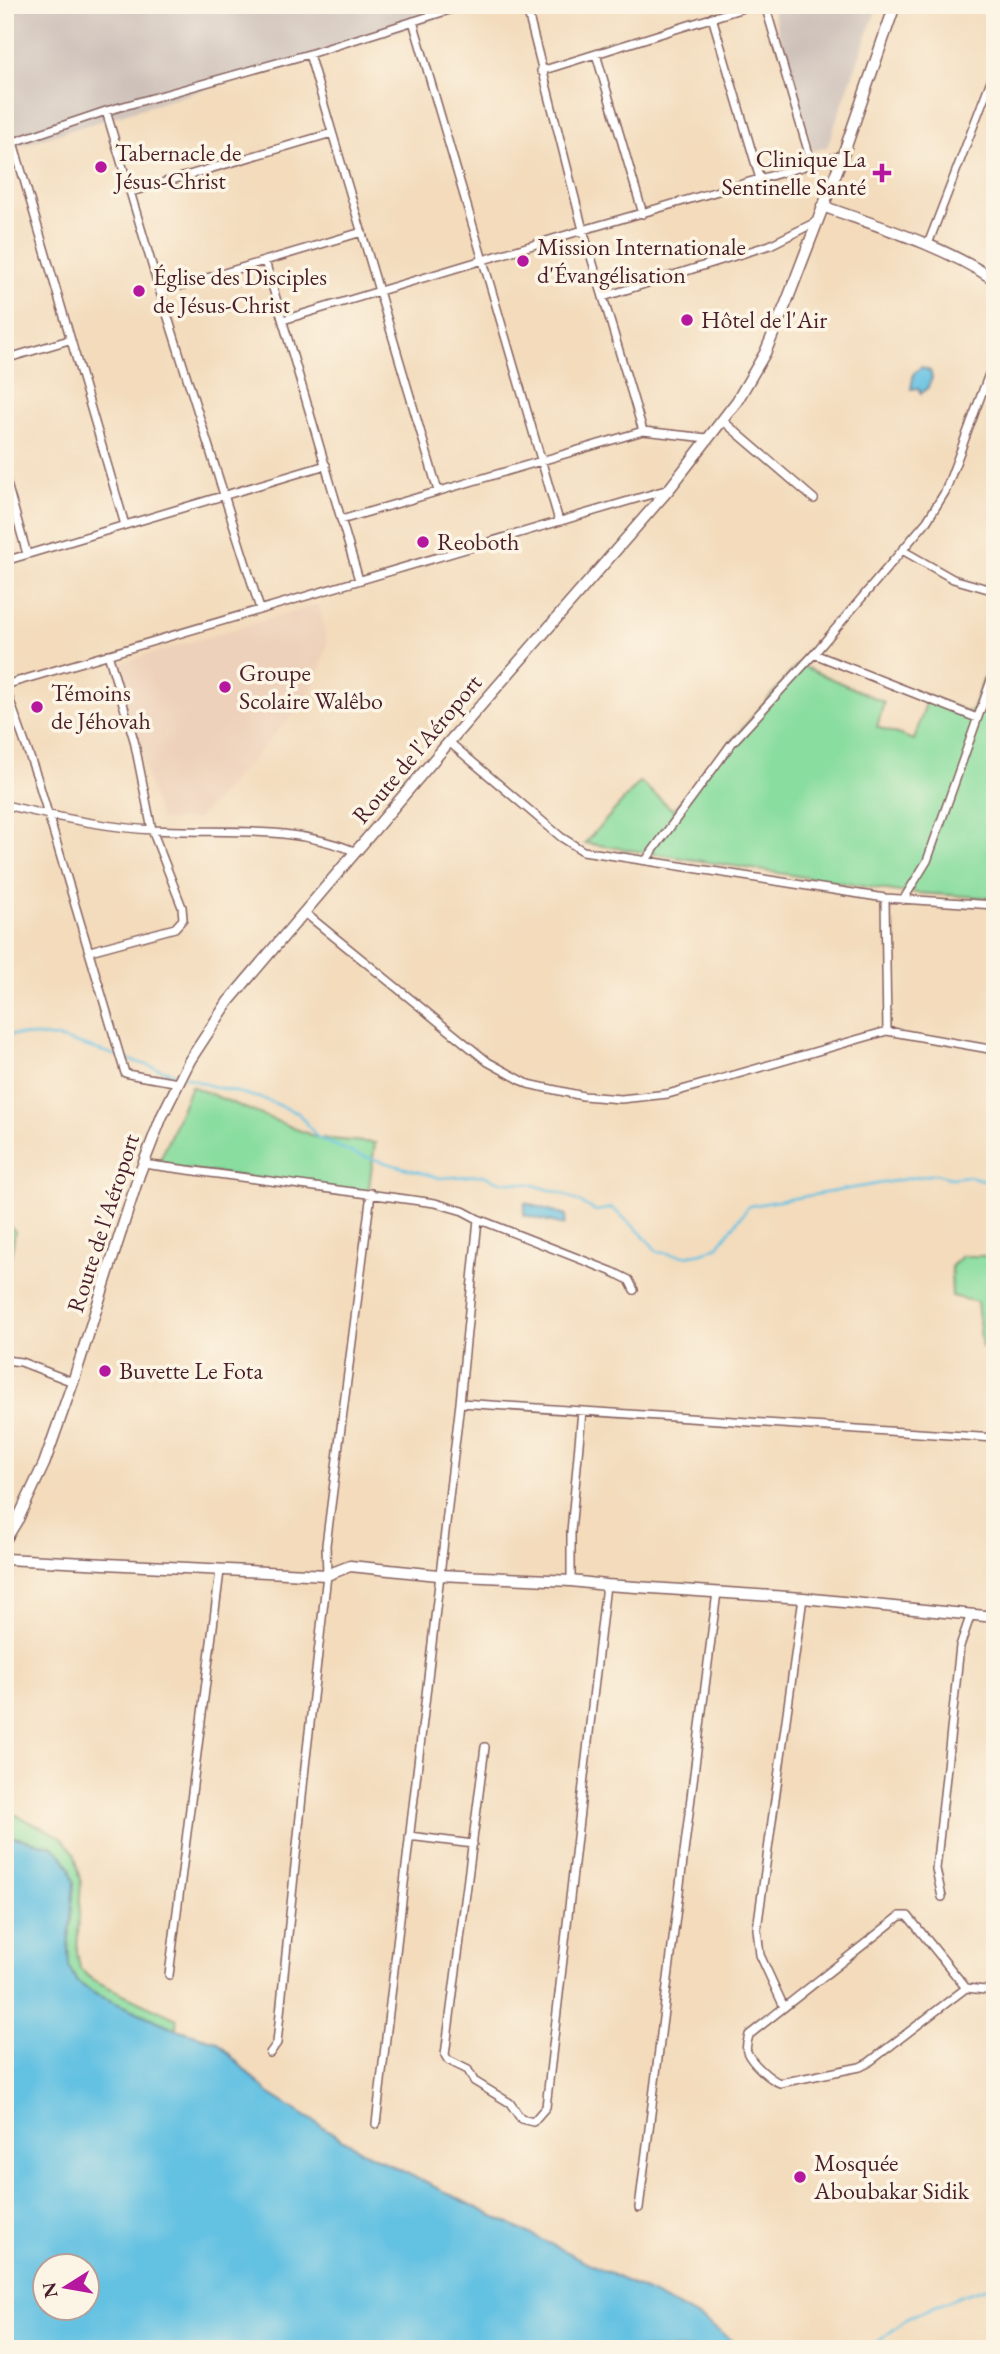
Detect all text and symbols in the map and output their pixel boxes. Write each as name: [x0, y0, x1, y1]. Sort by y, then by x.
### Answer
place label: Tabernacle de Jésus-Christ: [113, 137, 241, 196]
place label: Clinique La Sentinelle Santé: [721, 143, 866, 202]
marker: Tabernacle de Jésus-Christ: [93, 159, 109, 175]
marker: Clinique La Sentinelle Santé: [872, 163, 892, 183]
place label: Mission Internationale d'Évangélisation: [537, 231, 746, 290]
marker: Mission Internationale d'Évangélisation: [515, 253, 531, 269]
place label: Église des Disciples de Jésus-Christ: [153, 261, 327, 320]
marker: Église des Disciples de Jésus-Christ: [131, 283, 147, 299]
place label: Hôtel de l'Air: [701, 304, 827, 335]
marker: Hôtel de l'Air: [679, 312, 695, 328]
place label: Reoboth: [437, 526, 519, 557]
marker: Reoboth: [415, 534, 431, 550]
place label: Groupe Scolaire Walêbo: [239, 657, 383, 716]
street label: Route de l'Aéroport: [345, 667, 489, 830]
place label: Témoins de Jéhovah: [51, 677, 151, 736]
marker: Groupe Scolaire Walêbo: [217, 679, 233, 695]
marker: Témoins de Jéhovah: [29, 699, 45, 715]
street label: Route de l'Aéroport: [59, 1129, 146, 1316]
place label: Buvette Le Fota: [119, 1355, 263, 1386]
marker: Buvette Le Fota: [97, 1363, 113, 1379]
place label: Mosquée Aboubakar Sidik: [813, 2147, 970, 2206]
marker: Mosquée Aboubakar Sidik: [792, 2169, 808, 2185]
north arrow: [32, 2252, 102, 2322]
text: N: [36, 2280, 64, 2300]

